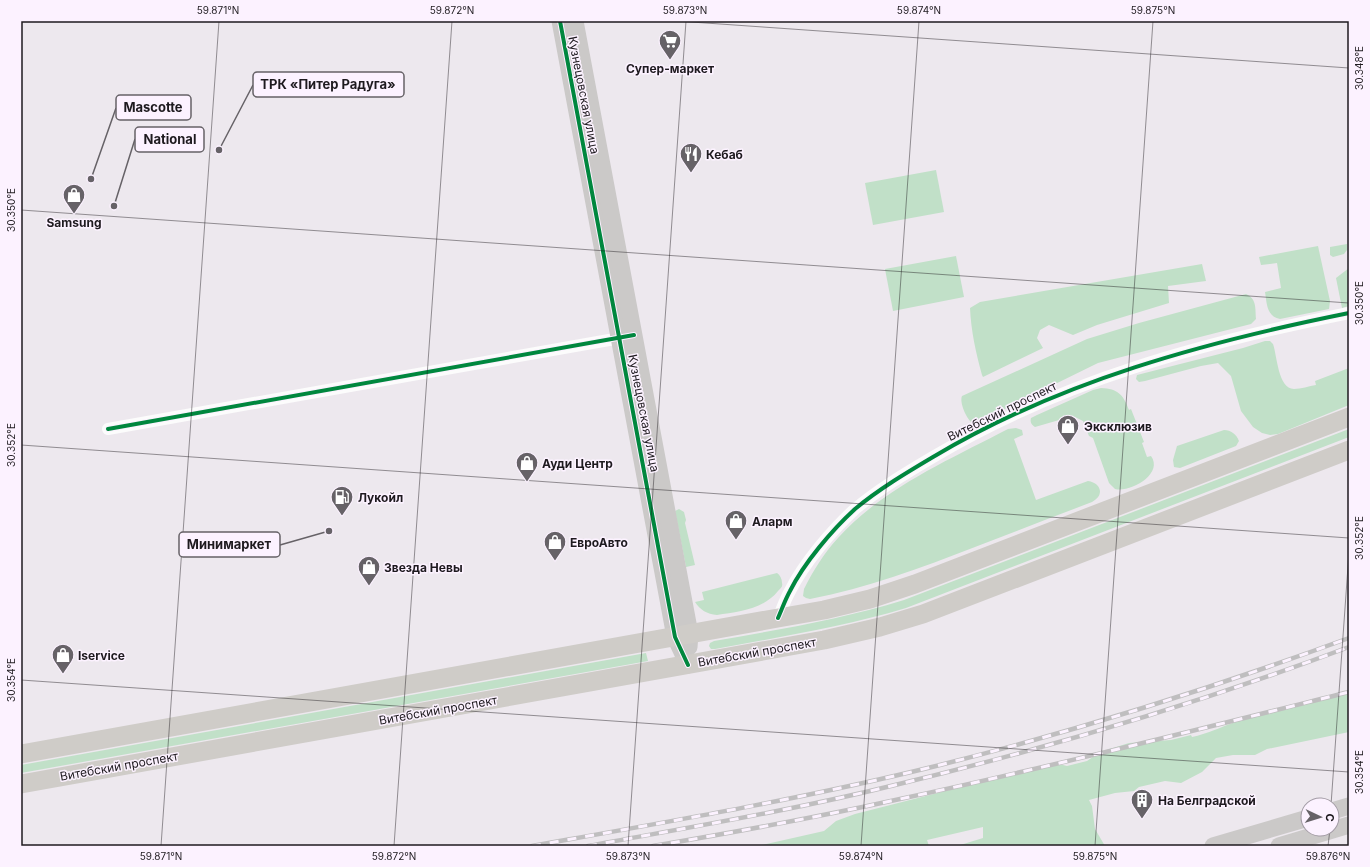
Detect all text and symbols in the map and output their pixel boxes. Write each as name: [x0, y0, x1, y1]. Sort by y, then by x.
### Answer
text: 59.871°N: [197, 4, 239, 16]
text: 59.872°N: [430, 4, 474, 16]
text: 59.873°N: [663, 4, 707, 16]
text: 59.874°N: [897, 4, 941, 16]
text: 59.875°N: [1131, 4, 1175, 16]
supermarket icon: Супер-маркет: [657, 28, 683, 61]
street label: Кузнецовская улица: [565, 35, 603, 155]
text: 30.348°E: [1353, 46, 1365, 90]
place label: Супер-маркет: [626, 61, 714, 76]
callout: ТРК «Питер Радуга»: [253, 72, 404, 97]
text: ТРК «Питер Радуга»: [260, 76, 396, 92]
callout: Mascotte: [116, 95, 191, 120]
text: Mascotte: [123, 99, 183, 115]
callout: National: [135, 127, 204, 152]
text: National: [144, 131, 196, 147]
restaurant icon: Кебаб: [678, 141, 704, 174]
place label: Кебаб: [706, 147, 743, 162]
shop icon: Samsung: [61, 182, 87, 215]
text: 30.350°E: [5, 188, 17, 232]
place label: Samsung: [46, 215, 102, 230]
text: 30.350°E: [1353, 281, 1365, 325]
street label: Кузнецовская улица: [625, 353, 663, 473]
street label: Витебский проспект: [945, 378, 1060, 444]
shop icon: Эксклюзив: [1055, 413, 1081, 446]
place label: Эксклюзив: [1084, 419, 1152, 434]
text: 30.352°E: [5, 423, 17, 467]
shop icon: Ауди Центр: [514, 450, 540, 483]
place label: Ауди Центр: [542, 456, 613, 471]
fuel station icon: Лукойл: [329, 484, 355, 517]
place label: Лукойл: [358, 490, 403, 505]
shop icon: Аларм: [723, 508, 749, 541]
place label: Аларм: [752, 514, 792, 529]
text: 30.352°E: [1353, 516, 1365, 560]
shop icon: ЕвроАвто: [542, 529, 568, 562]
callout: Минимаркет: [179, 532, 280, 557]
place label: ЕвроАвто: [570, 535, 628, 550]
text: Минимаркет: [187, 536, 272, 552]
shop icon: Звезда Невы: [356, 554, 382, 587]
place label: Звезда Невы: [384, 560, 463, 575]
street label: Витебский проспект: [697, 634, 818, 670]
shop icon: Iservice: [50, 642, 76, 675]
place label: Iservice: [78, 648, 125, 663]
text: 30.354°E: [5, 658, 17, 702]
street label: Витебский проспект: [378, 692, 499, 728]
street label: Витебский проспект: [59, 748, 180, 784]
text: 30.354°E: [1353, 750, 1365, 794]
building icon: На Белградской: [1129, 787, 1155, 820]
place label: На Белградской: [1158, 793, 1256, 808]
north arrow: [1300, 797, 1340, 837]
text: С: [1323, 813, 1337, 822]
text: 59.871°N: [140, 850, 182, 862]
text: 59.872°N: [372, 850, 416, 862]
text: 59.873°N: [606, 850, 650, 862]
text: 59.874°N: [839, 850, 883, 862]
text: 59.875°N: [1073, 850, 1117, 862]
text: 59.876°N: [1306, 850, 1350, 862]

